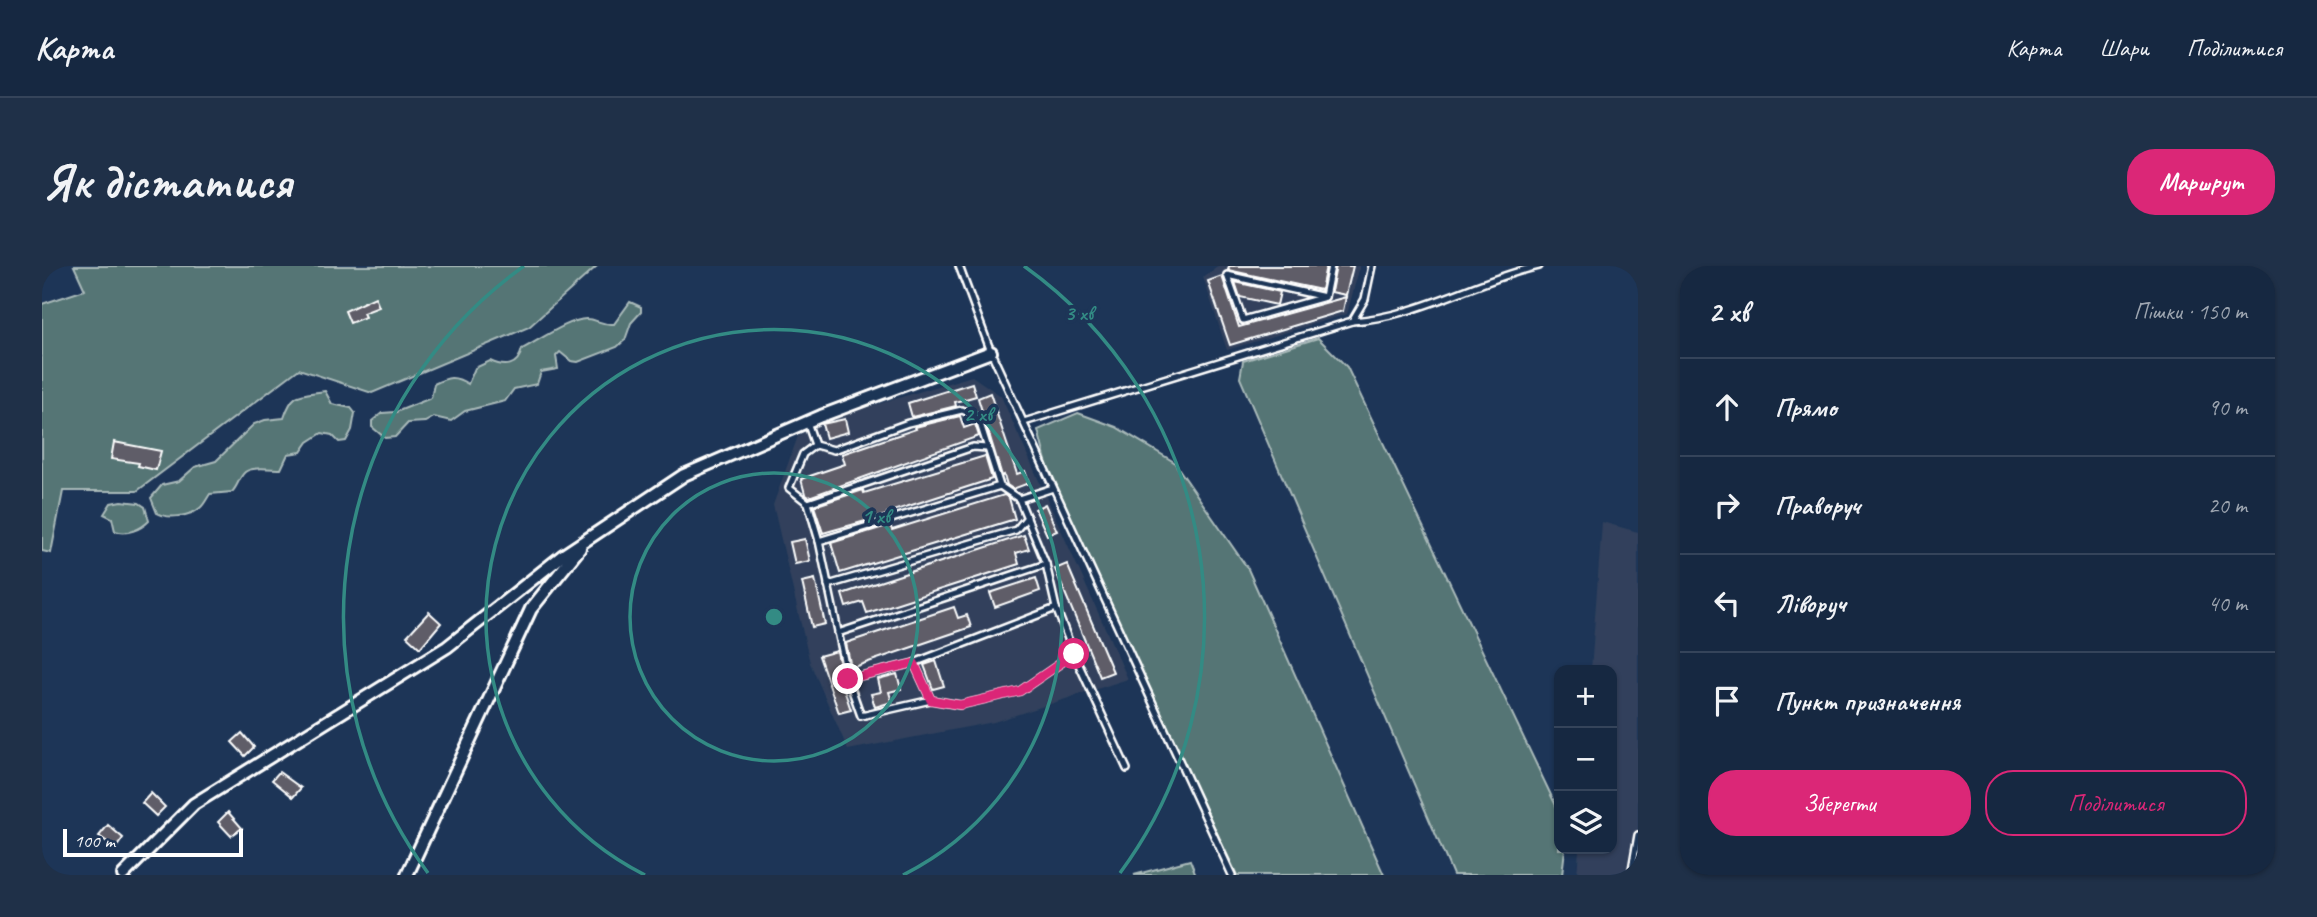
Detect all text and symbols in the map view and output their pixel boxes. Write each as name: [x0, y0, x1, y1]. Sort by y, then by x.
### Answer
text: Карта: [35, 27, 114, 69]
text: Карта: [2006, 33, 2061, 63]
text: Шари: [2099, 33, 2149, 63]
text: Поділитися: [2187, 33, 2282, 63]
button: Маршрут: [2127, 149, 2275, 215]
text: Як дістатися: [42, 151, 292, 213]
text: 2 хв: [1708, 293, 1749, 331]
text: Пішки · 150 m: [2133, 297, 2247, 326]
text: 3 хв: [1065, 300, 1097, 326]
icon: ahead: [1708, 388, 1746, 426]
text: Прямо: [1775, 391, 1837, 424]
text: 90 m: [2208, 393, 2247, 422]
text: 2 хв: [964, 401, 996, 427]
icon: right: [1708, 486, 1746, 524]
text: Праворуч: [1775, 489, 1860, 522]
text: 20 m: [2208, 491, 2247, 520]
text: 1 хв: [862, 503, 894, 529]
icon: left: [1708, 584, 1746, 622]
text: Ліворуч: [1775, 587, 1846, 620]
text: 40 m: [2208, 589, 2247, 618]
centre of rings: [762, 605, 786, 629]
route start: [1058, 638, 1089, 669]
route end: [832, 663, 863, 694]
map controls: [1554, 665, 1617, 854]
button: +: [1554, 665, 1617, 728]
icon: arrive: [1708, 682, 1746, 720]
text: Пункт призначення: [1775, 685, 1960, 718]
button: −: [1554, 728, 1617, 791]
button: Зберегти: [1708, 770, 1971, 836]
button: Поділитися: [1985, 770, 2247, 836]
button: layers: [1554, 791, 1617, 854]
scale bar: [63, 826, 243, 858]
text: 100 m: [74, 829, 115, 853]

